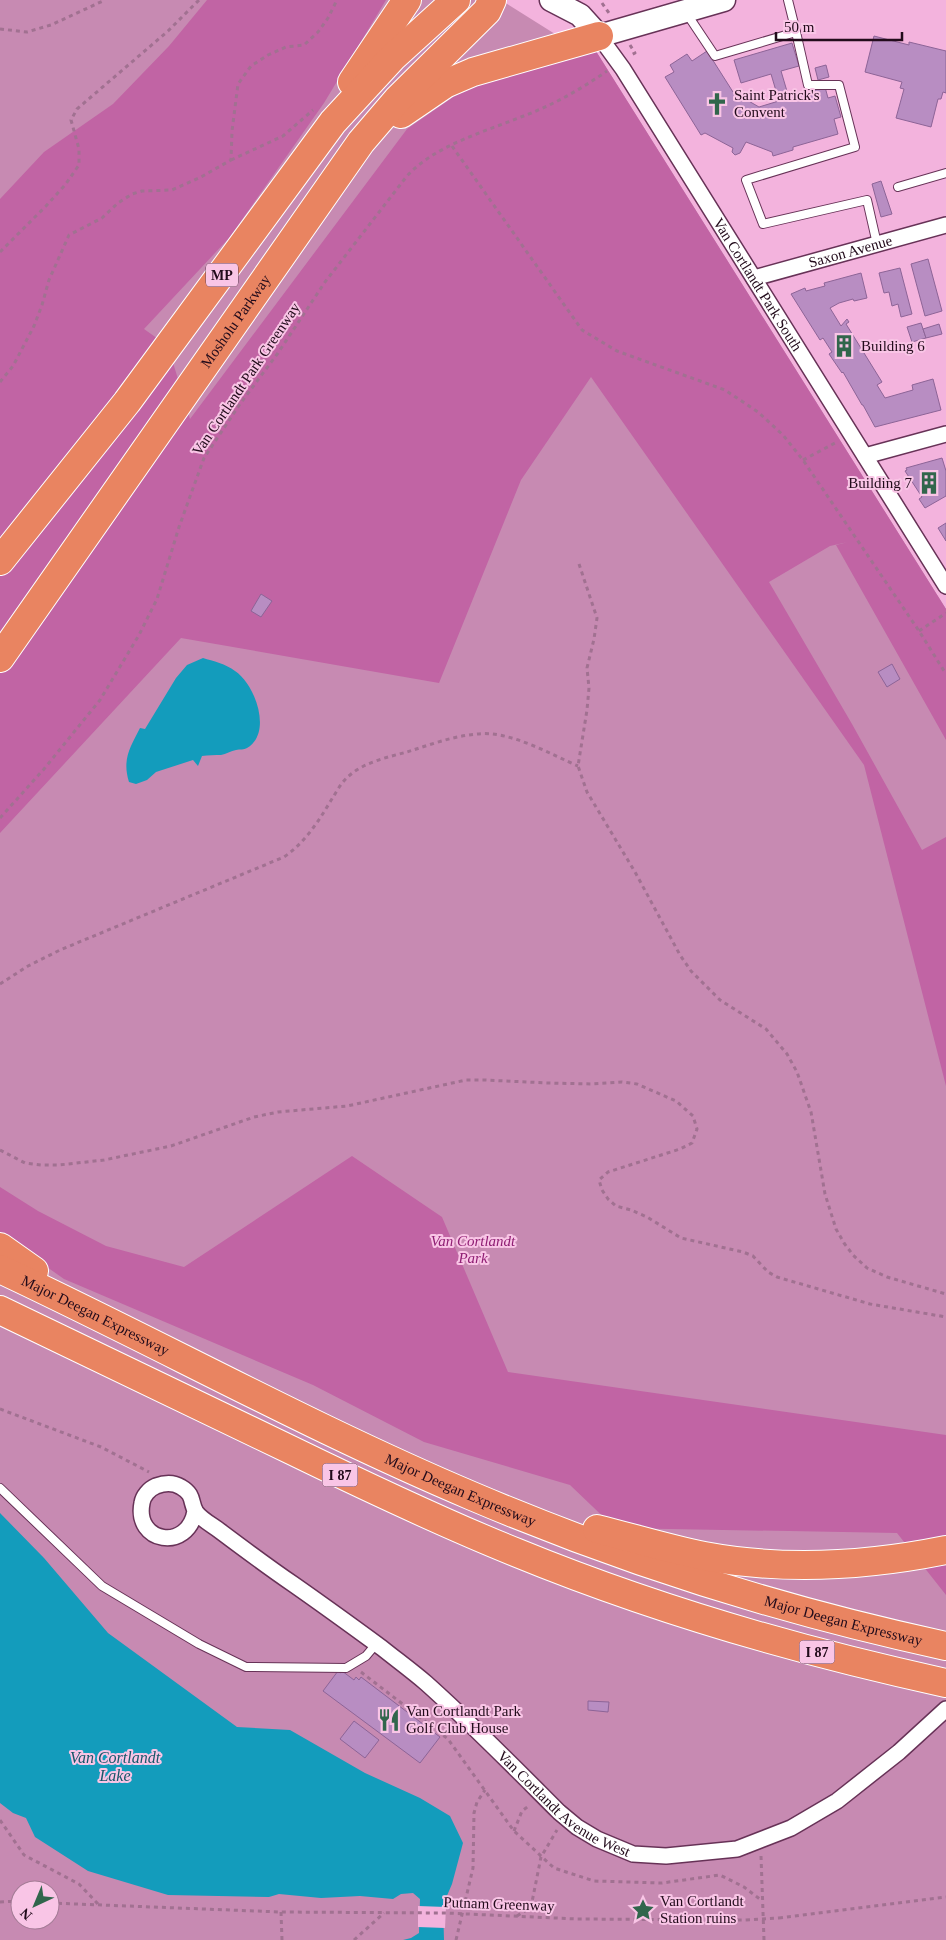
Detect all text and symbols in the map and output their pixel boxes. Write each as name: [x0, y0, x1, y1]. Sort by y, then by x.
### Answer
scale bar: [776, 10, 902, 42]
text: 50 m: [784, 19, 815, 35]
place label: Saint Patrick's Convent: [734, 87, 820, 120]
church icon: Saint Patrick's Convent: [704, 91, 730, 117]
street label: Van Cortlandt Park South: [710, 215, 805, 354]
street label: Saxon Avenue: [807, 232, 894, 271]
road number: MP: [206, 264, 238, 286]
street label: Mosholu Parkway: [198, 271, 274, 371]
street label: Van Cortlandt Park Greenway: [189, 299, 303, 458]
building icon: Building 6: [831, 333, 857, 359]
place label: Building 6: [861, 338, 925, 354]
building icon: Building 7: [916, 470, 942, 496]
place label: Building 7: [848, 475, 912, 491]
park label: Van Cortlandt Park: [431, 1233, 516, 1266]
street label: Major Deegan Expressway: [19, 1272, 172, 1359]
street label: Major Deegan Expressway: [383, 1451, 539, 1530]
road number: I 87: [322, 1464, 358, 1486]
street label: Major Deegan Expressway: [762, 1593, 924, 1649]
road number: I 87: [800, 1640, 834, 1664]
place label: Van Cortlandt Park Golf Club House: [406, 1703, 521, 1736]
restaurant icon: Van Cortlandt Park Golf Club House: [376, 1707, 402, 1733]
street label: Van Cortlandt Avenue West: [494, 1747, 633, 1860]
water label: Van Cortlandt Lake: [70, 1749, 161, 1784]
north arrow: [10, 1880, 60, 1930]
place label: Van Cortlandt Station ruins: [660, 1893, 745, 1926]
street label: Putnam Greenway: [443, 1894, 555, 1914]
place icon: Van Cortlandt Station ruins: [630, 1897, 656, 1923]
text: N: [17, 1905, 35, 1923]

